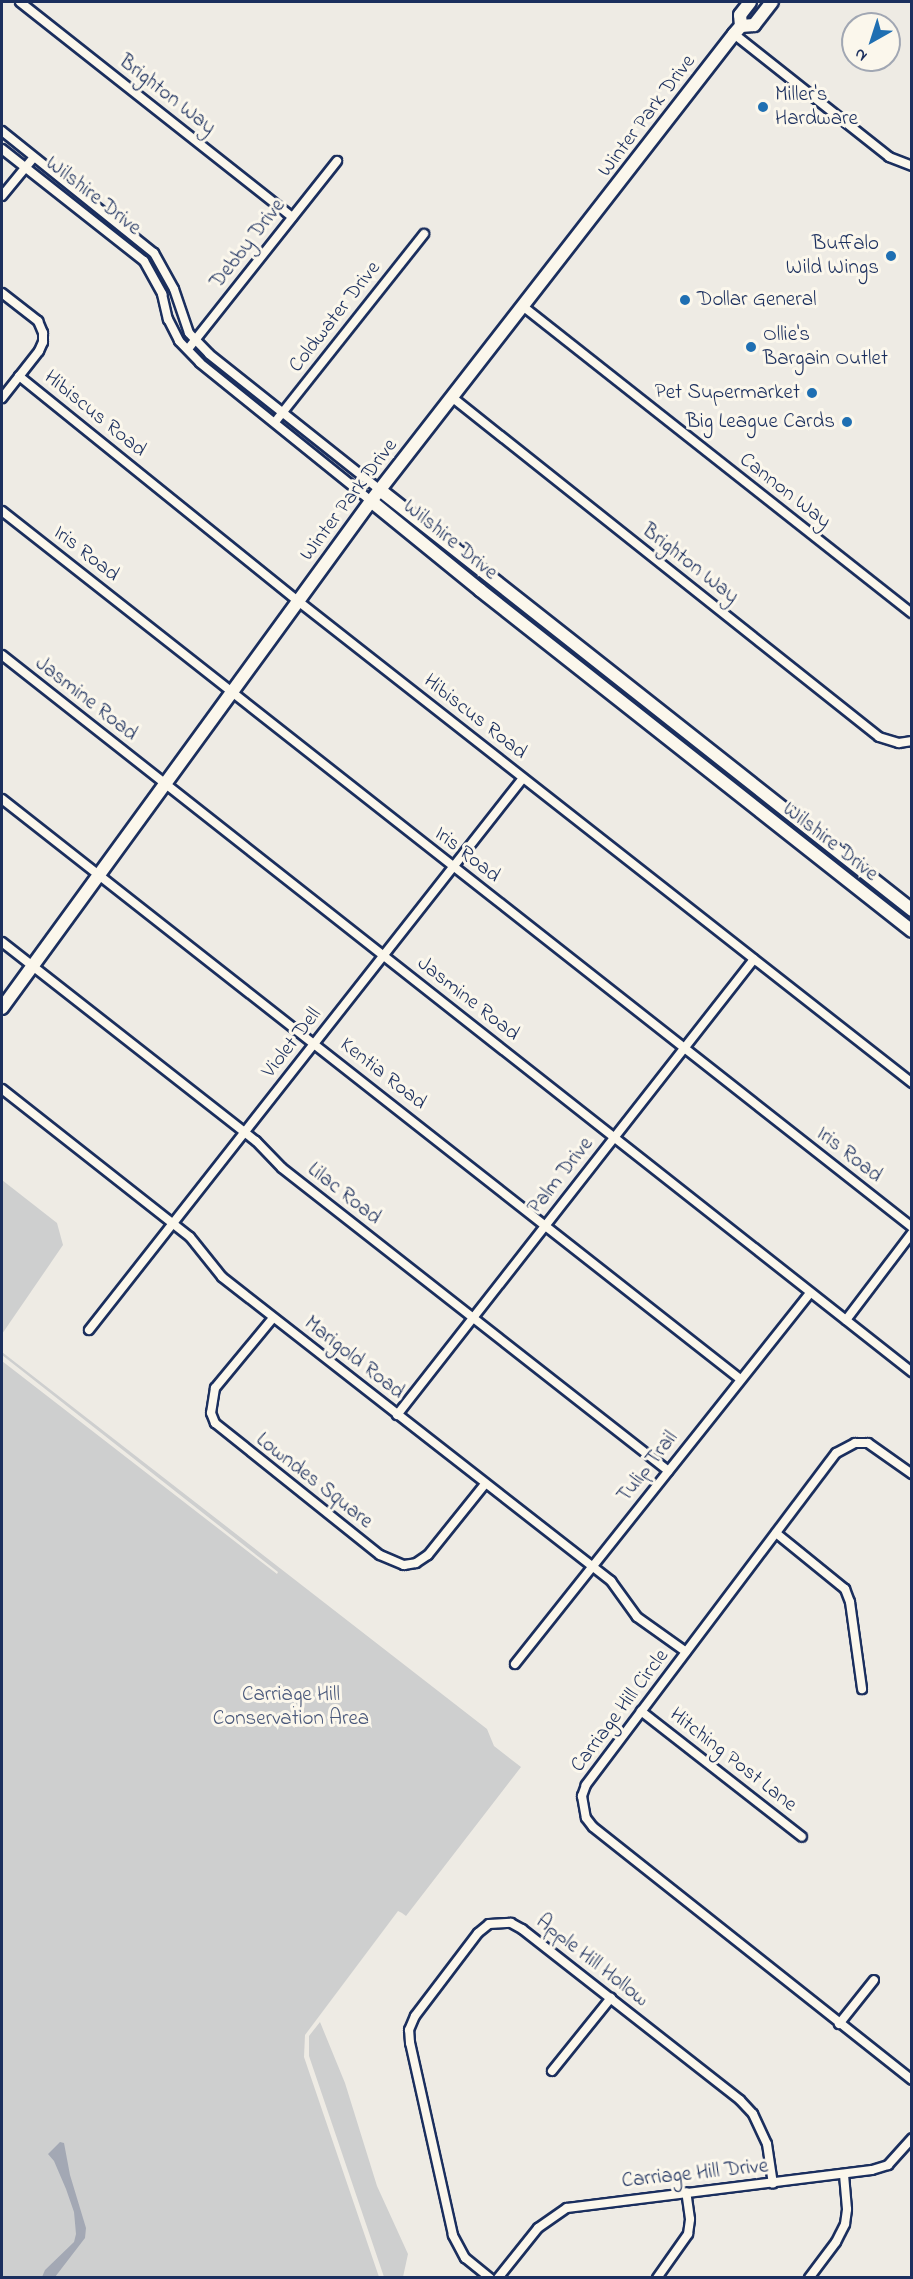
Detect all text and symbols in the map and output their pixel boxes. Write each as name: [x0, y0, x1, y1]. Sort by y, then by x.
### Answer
north arrow: [841, 12, 901, 72]
text: N: [849, 42, 873, 67]
street label: Brighton Way: [114, 49, 220, 141]
street label: Winter Park Drive: [593, 50, 701, 182]
place label: Miller's Hardware: [775, 82, 858, 132]
marker: Miller's Hardware: [756, 100, 770, 114]
street label: Wilshire Drive: [40, 151, 146, 241]
street label: Debby Drive: [205, 194, 291, 294]
place label: Buffalo Wild Wings: [786, 231, 879, 281]
marker: Buffalo Wild Wings: [884, 249, 898, 263]
street label: Coldwater Drive: [284, 256, 386, 378]
place label: Dollar General: [697, 287, 817, 313]
marker: Dollar General: [678, 293, 692, 307]
place label: Ollie's Bargain Outlet: [763, 322, 888, 372]
marker: Ollie's Bargain Outlet: [744, 340, 758, 354]
street label: Hibiscus Road: [39, 365, 151, 463]
place label: Pet Supermarket: [655, 380, 800, 406]
marker: Pet Supermarket: [805, 386, 819, 400]
place label: Big League Cards: [686, 409, 835, 435]
marker: Big League Cards: [840, 415, 854, 429]
street label: Winter Park Drive: [295, 434, 403, 566]
street label: Cannon Way: [734, 447, 836, 535]
street label: Wilshire Drive: [398, 494, 502, 586]
street label: Brighton Way: [637, 518, 743, 610]
street label: Iris Road: [48, 520, 124, 588]
street label: Jasmine Road: [30, 651, 142, 747]
street label: Hibiscus Road: [418, 669, 532, 765]
street label: Wilshire Drive: [777, 797, 883, 887]
street label: Iris Road: [429, 821, 505, 889]
street label: Jasmine Road: [412, 951, 524, 1047]
street label: Violet Dell: [257, 1003, 327, 1083]
street label: Kentia Road: [335, 1032, 431, 1116]
street label: Iris Road: [811, 1121, 887, 1189]
street label: Palm Drive: [523, 1132, 599, 1220]
street label: Lilac Road: [302, 1157, 386, 1231]
street label: Marigold Road: [299, 1311, 409, 1405]
street label: Tulip Trail: [612, 1426, 684, 1508]
street label: Lowndes Square: [251, 1428, 377, 1534]
street label: Carriage Hill Circle: [566, 1645, 674, 1777]
park label: Carriage Hill Conservation Area: [213, 1682, 369, 1732]
street label: Hitching Post Lane: [664, 1702, 802, 1818]
street label: Apple Hill Hollow: [531, 1909, 653, 2013]
street label: Carriage Hill Drive: [620, 2154, 770, 2194]

